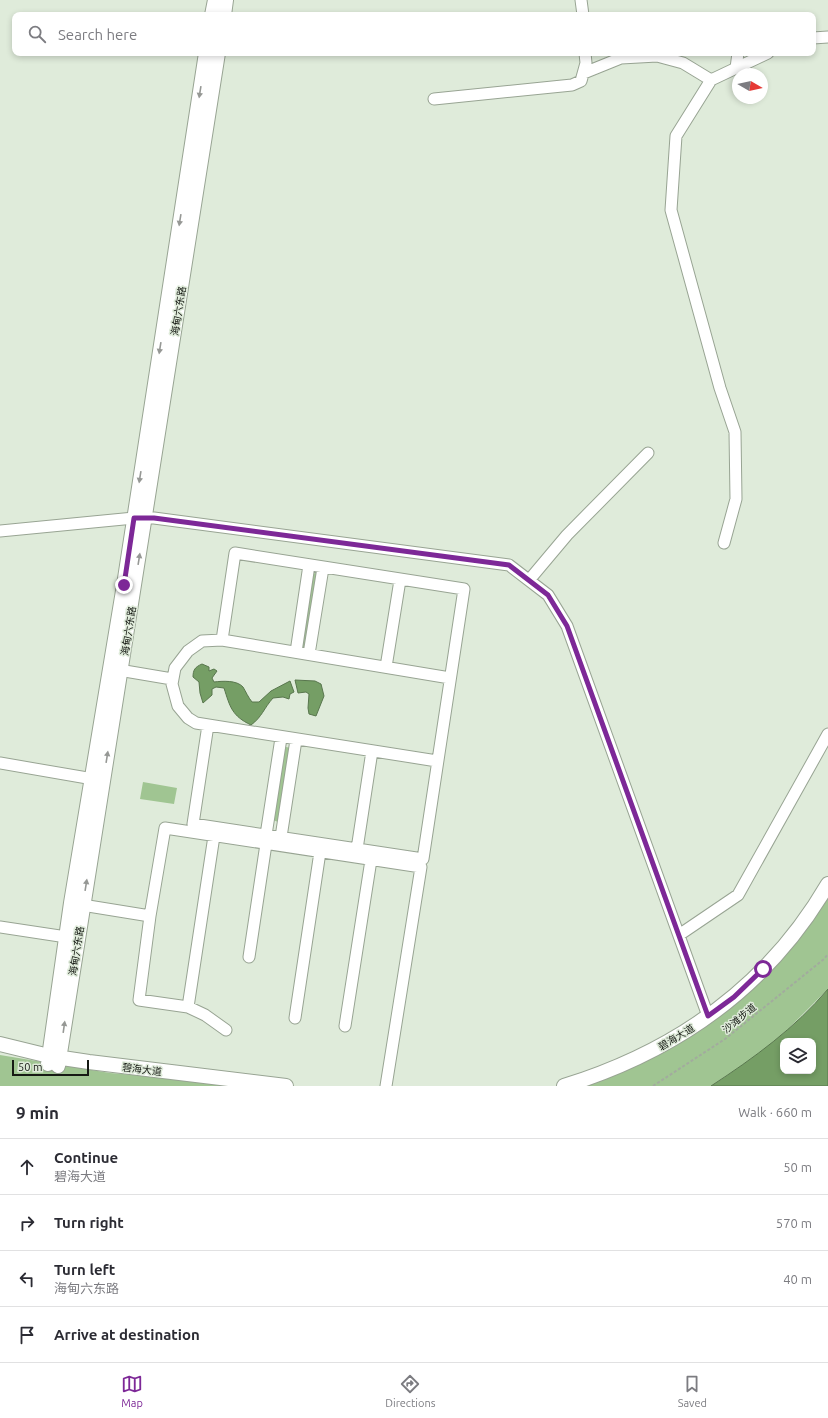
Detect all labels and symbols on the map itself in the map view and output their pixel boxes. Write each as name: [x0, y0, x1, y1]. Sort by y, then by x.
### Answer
north arrow: [732, 68, 768, 104]
one-way arrow: [197, 85, 203, 98]
one-way arrow: [177, 214, 183, 226]
street label: 海甸六东路: [169, 286, 188, 337]
one-way arrow: [157, 342, 163, 354]
one-way arrow: [137, 471, 143, 483]
one-way arrow: [136, 553, 142, 565]
route end: [115, 576, 133, 594]
street label: 海甸六东路: [119, 606, 138, 657]
one-way arrow: [104, 751, 110, 763]
one-way arrow: [83, 879, 89, 891]
street label: 海甸六东路: [67, 926, 86, 977]
route start: [754, 960, 772, 978]
street label: 沙滩步道: [720, 1002, 758, 1035]
one-way arrow: [61, 1021, 67, 1033]
street label: 碧海大道: [656, 1022, 696, 1052]
scale bar: [12, 1058, 89, 1077]
street label: 碧海大道: [121, 1062, 162, 1077]

